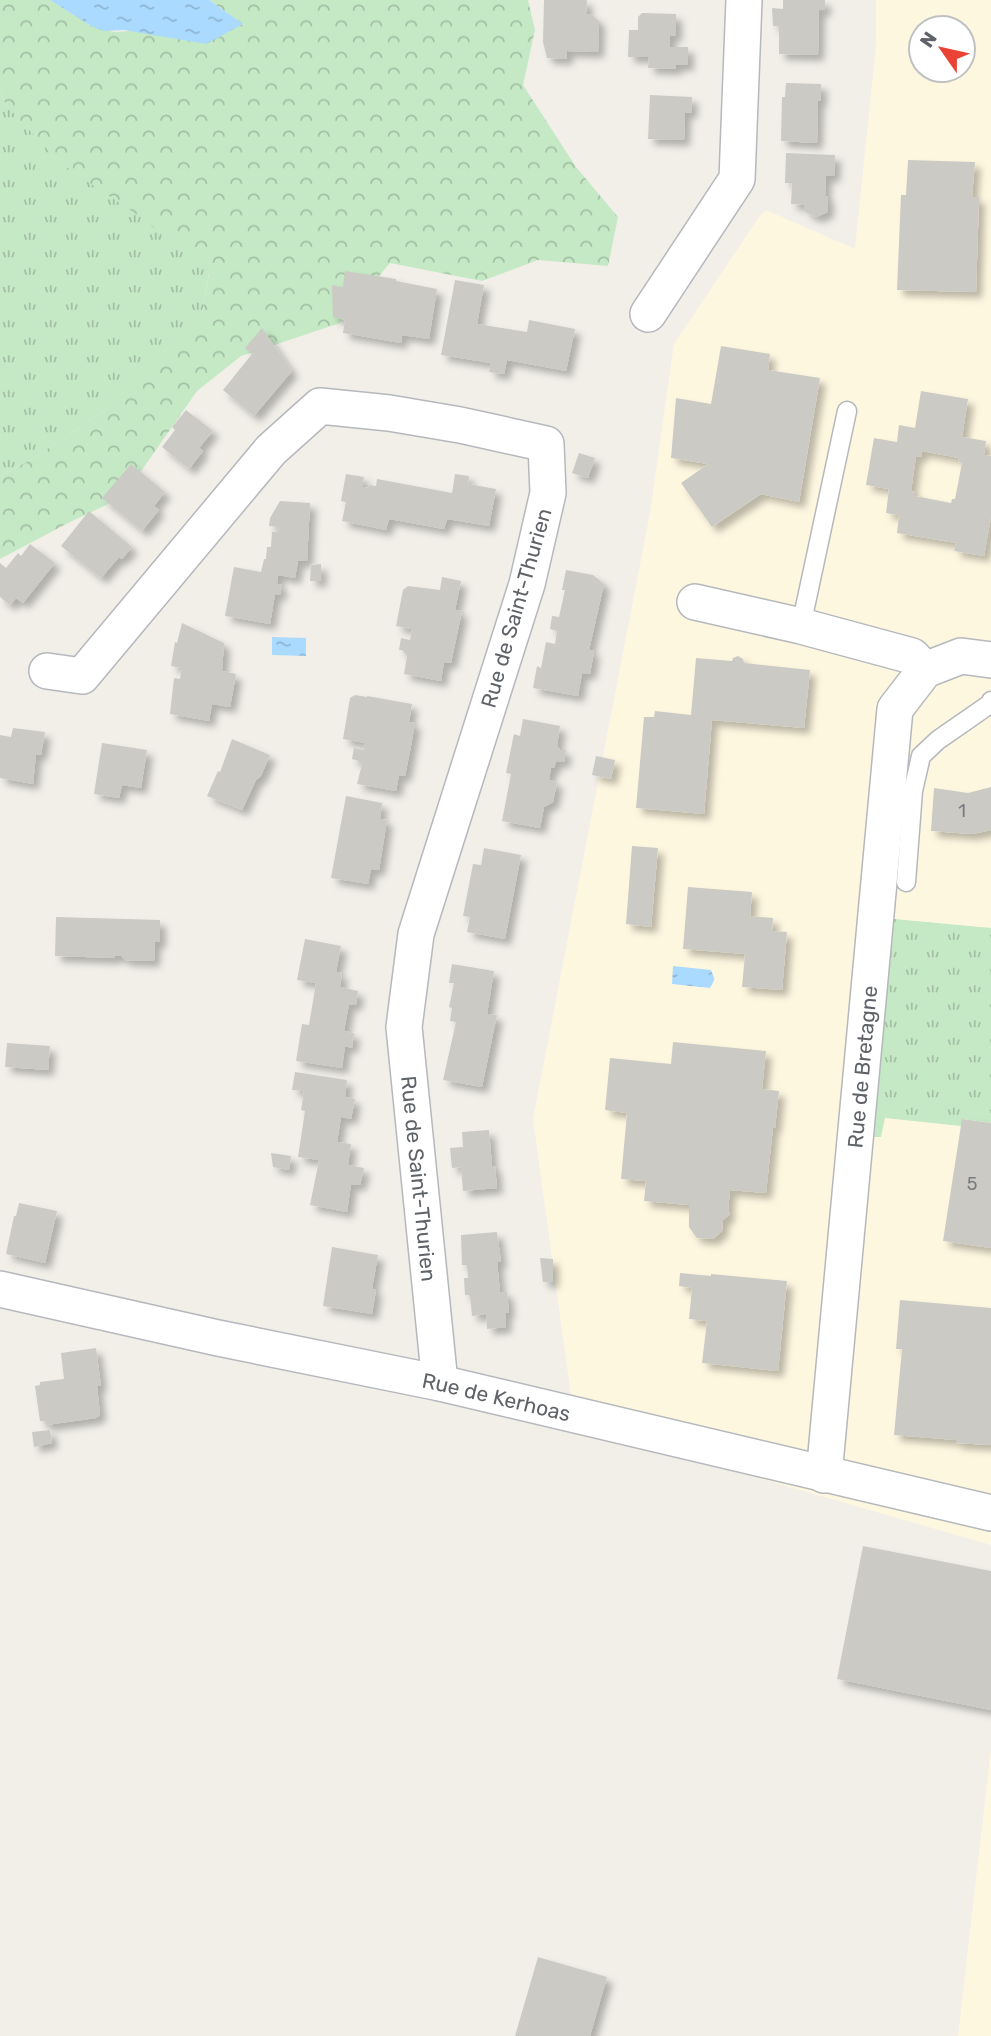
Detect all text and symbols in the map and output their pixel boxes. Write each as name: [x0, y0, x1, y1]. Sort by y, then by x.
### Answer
north arrow: [907, 14, 977, 84]
text: N: [915, 28, 942, 52]
street label: Rue de Saint-Thurien: [476, 505, 556, 711]
house number: 1: [958, 800, 966, 822]
street label: Rue de Bretagne: [842, 984, 882, 1149]
street label: Rue de Saint-Thurien: [396, 1074, 442, 1283]
house number: 5: [967, 1173, 977, 1195]
street label: Rue de Kerhoas: [420, 1367, 573, 1426]

